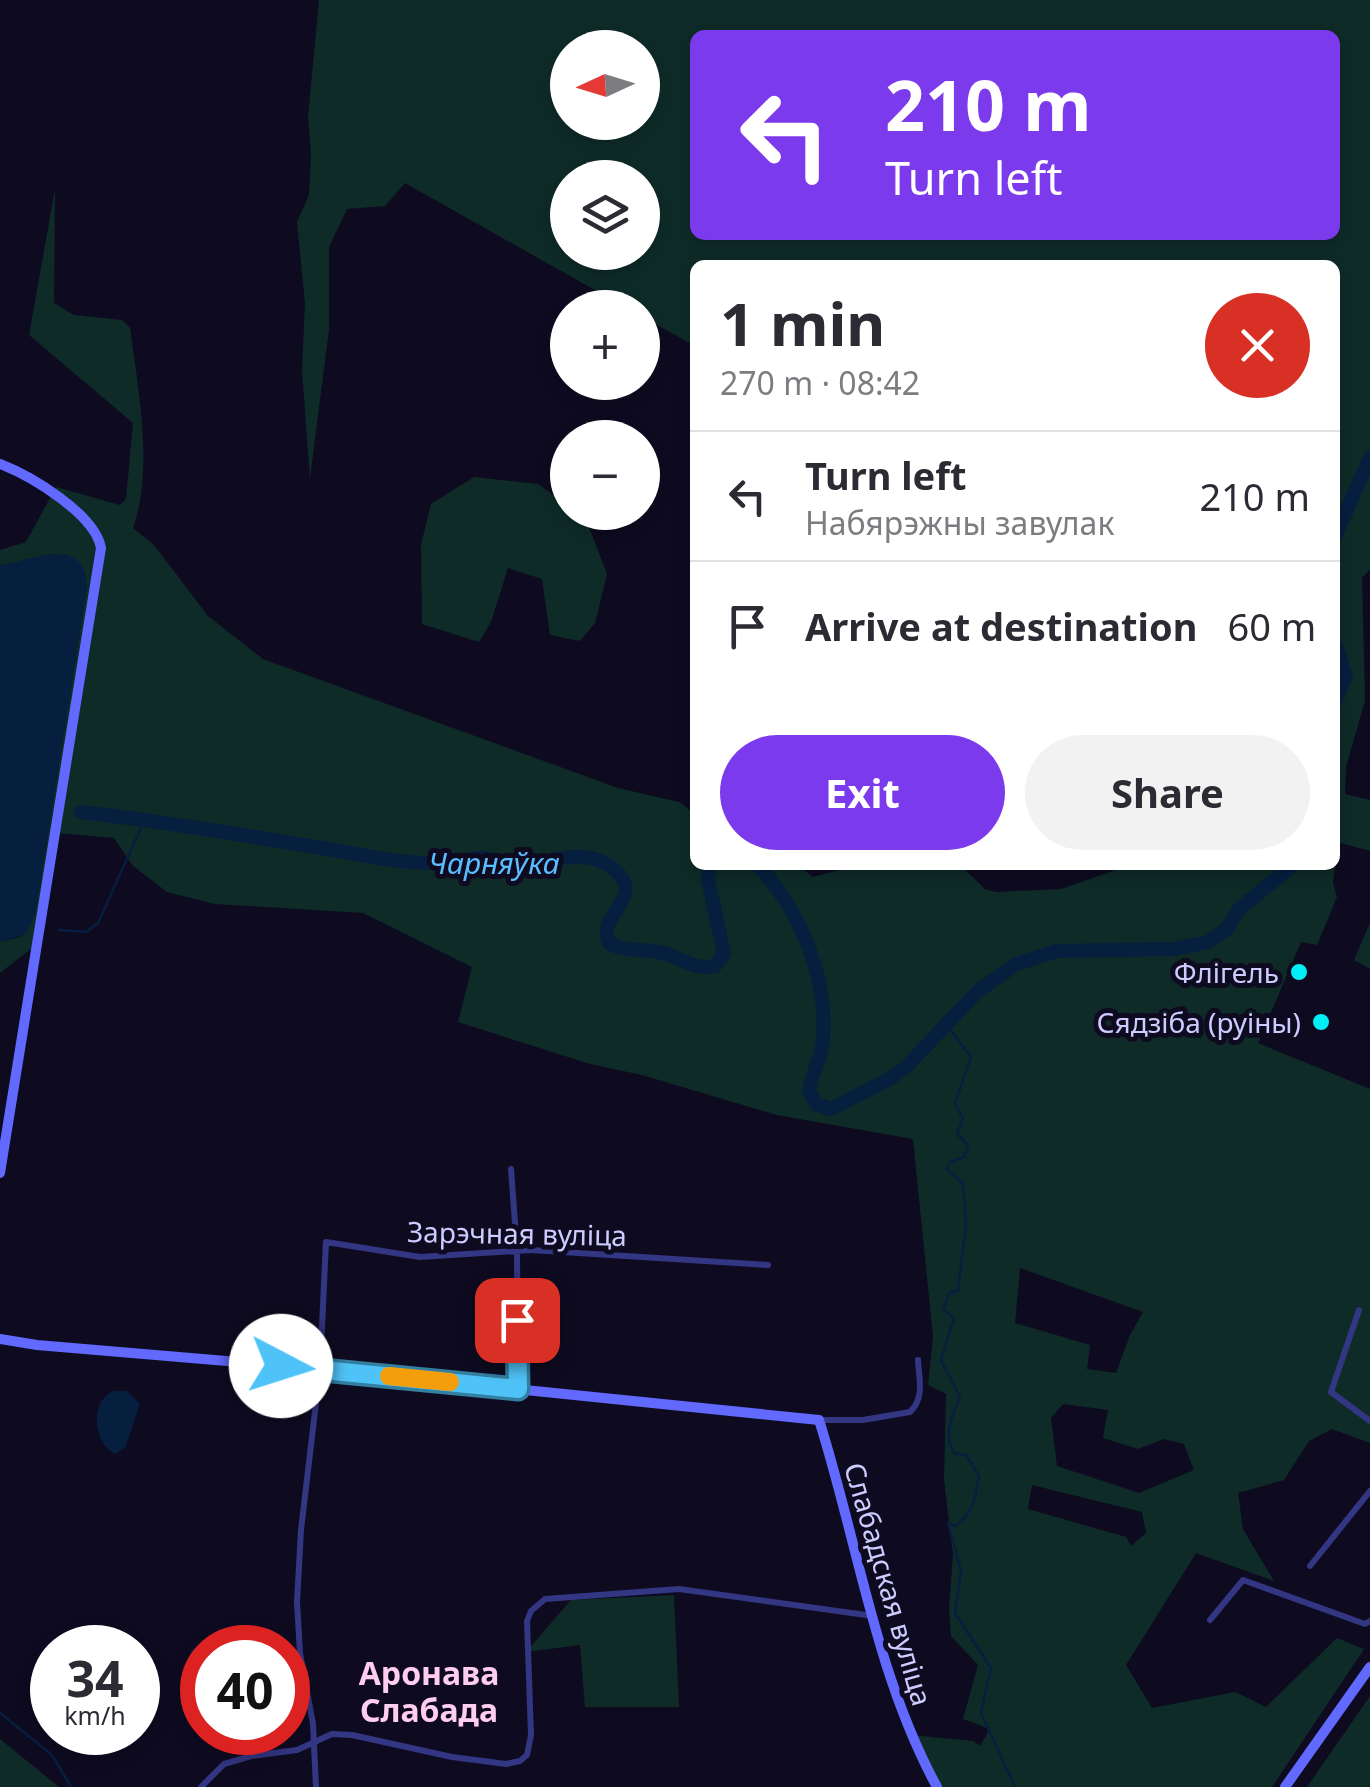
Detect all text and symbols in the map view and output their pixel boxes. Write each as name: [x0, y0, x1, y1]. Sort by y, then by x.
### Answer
north arrow: [550, 30, 660, 140]
map controls: [550, 30, 660, 530]
text: 210 m: [885, 56, 1092, 152]
icon: left: [720, 70, 850, 200]
text: Turn left: [885, 147, 1062, 208]
button: layers: [550, 160, 660, 270]
text: 1 min: [720, 282, 885, 364]
button: +: [550, 290, 660, 400]
button: close: [1205, 293, 1310, 398]
text: 270 m · 08:42: [720, 361, 920, 404]
button: −: [550, 420, 660, 530]
text: Turn left: [805, 449, 967, 501]
icon: left: [720, 469, 775, 524]
text: 210 m: [1199, 470, 1310, 522]
text: Набярэжны завулак: [805, 501, 1114, 544]
icon: arrive: [720, 599, 775, 654]
text: Arrive at destination: [805, 600, 1197, 652]
text: 60 m: [1227, 600, 1316, 652]
button: Exit: [720, 735, 1005, 850]
button: Share: [1025, 735, 1310, 850]
water label: Чарняўка: [428, 842, 560, 883]
place label: Флігель: [1174, 953, 1279, 991]
marker: Флігель: [1288, 961, 1310, 983]
place label: Сядзіба (руіны): [1097, 1003, 1301, 1041]
marker: Сядзіба (руіны): [1310, 1011, 1332, 1033]
street label: Зарэчная вуліца: [407, 1212, 627, 1254]
pin: [475, 1278, 560, 1363]
icon: arrive: [490, 1293, 545, 1348]
position arrow: [229, 1314, 333, 1418]
street label: Слабадская вуліца: [836, 1458, 942, 1710]
speed limit sign: 40: [180, 1625, 310, 1755]
text: 34: [66, 1644, 124, 1712]
district label: Аронава Слабада: [359, 1651, 499, 1731]
text: km/h: [64, 1698, 126, 1732]

